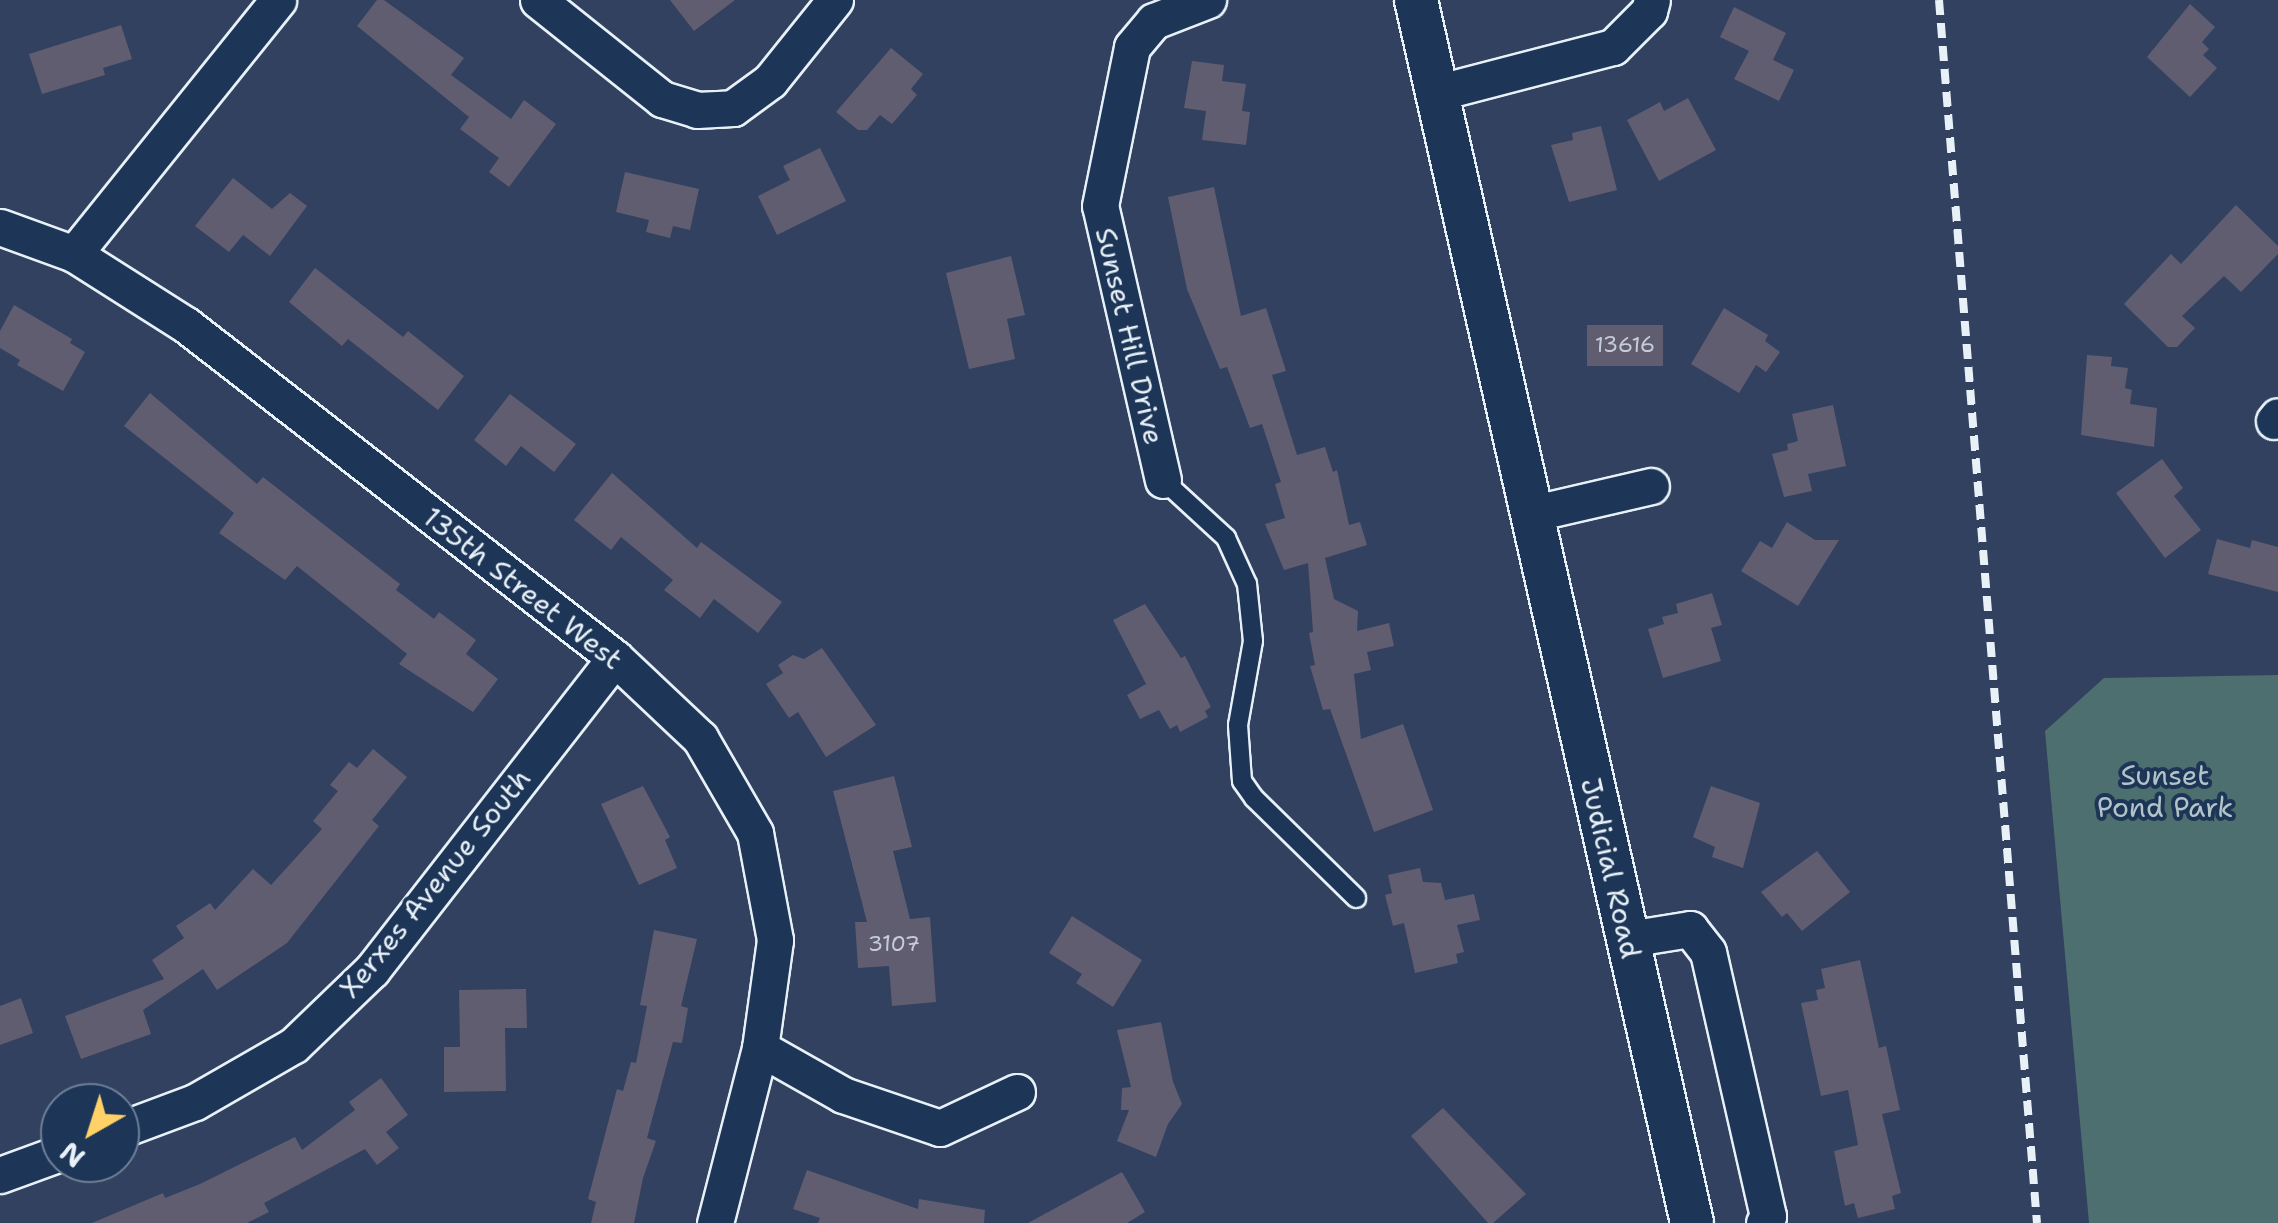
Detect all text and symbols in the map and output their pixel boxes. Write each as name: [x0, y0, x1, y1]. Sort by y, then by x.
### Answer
street label: Sunset Hill Drive: [1089, 224, 1171, 448]
house number: 13616: [1595, 332, 1655, 358]
street label: 135th Street West: [417, 500, 629, 676]
park label: Sunset Pond Park: [2097, 758, 2233, 824]
street label: Xerxes Avenue South: [332, 762, 538, 1004]
street label: Judicial Road: [1574, 775, 1648, 961]
house number: 3107: [868, 931, 920, 957]
north arrow: [40, 1083, 140, 1183]
text: N: [52, 1133, 93, 1177]

